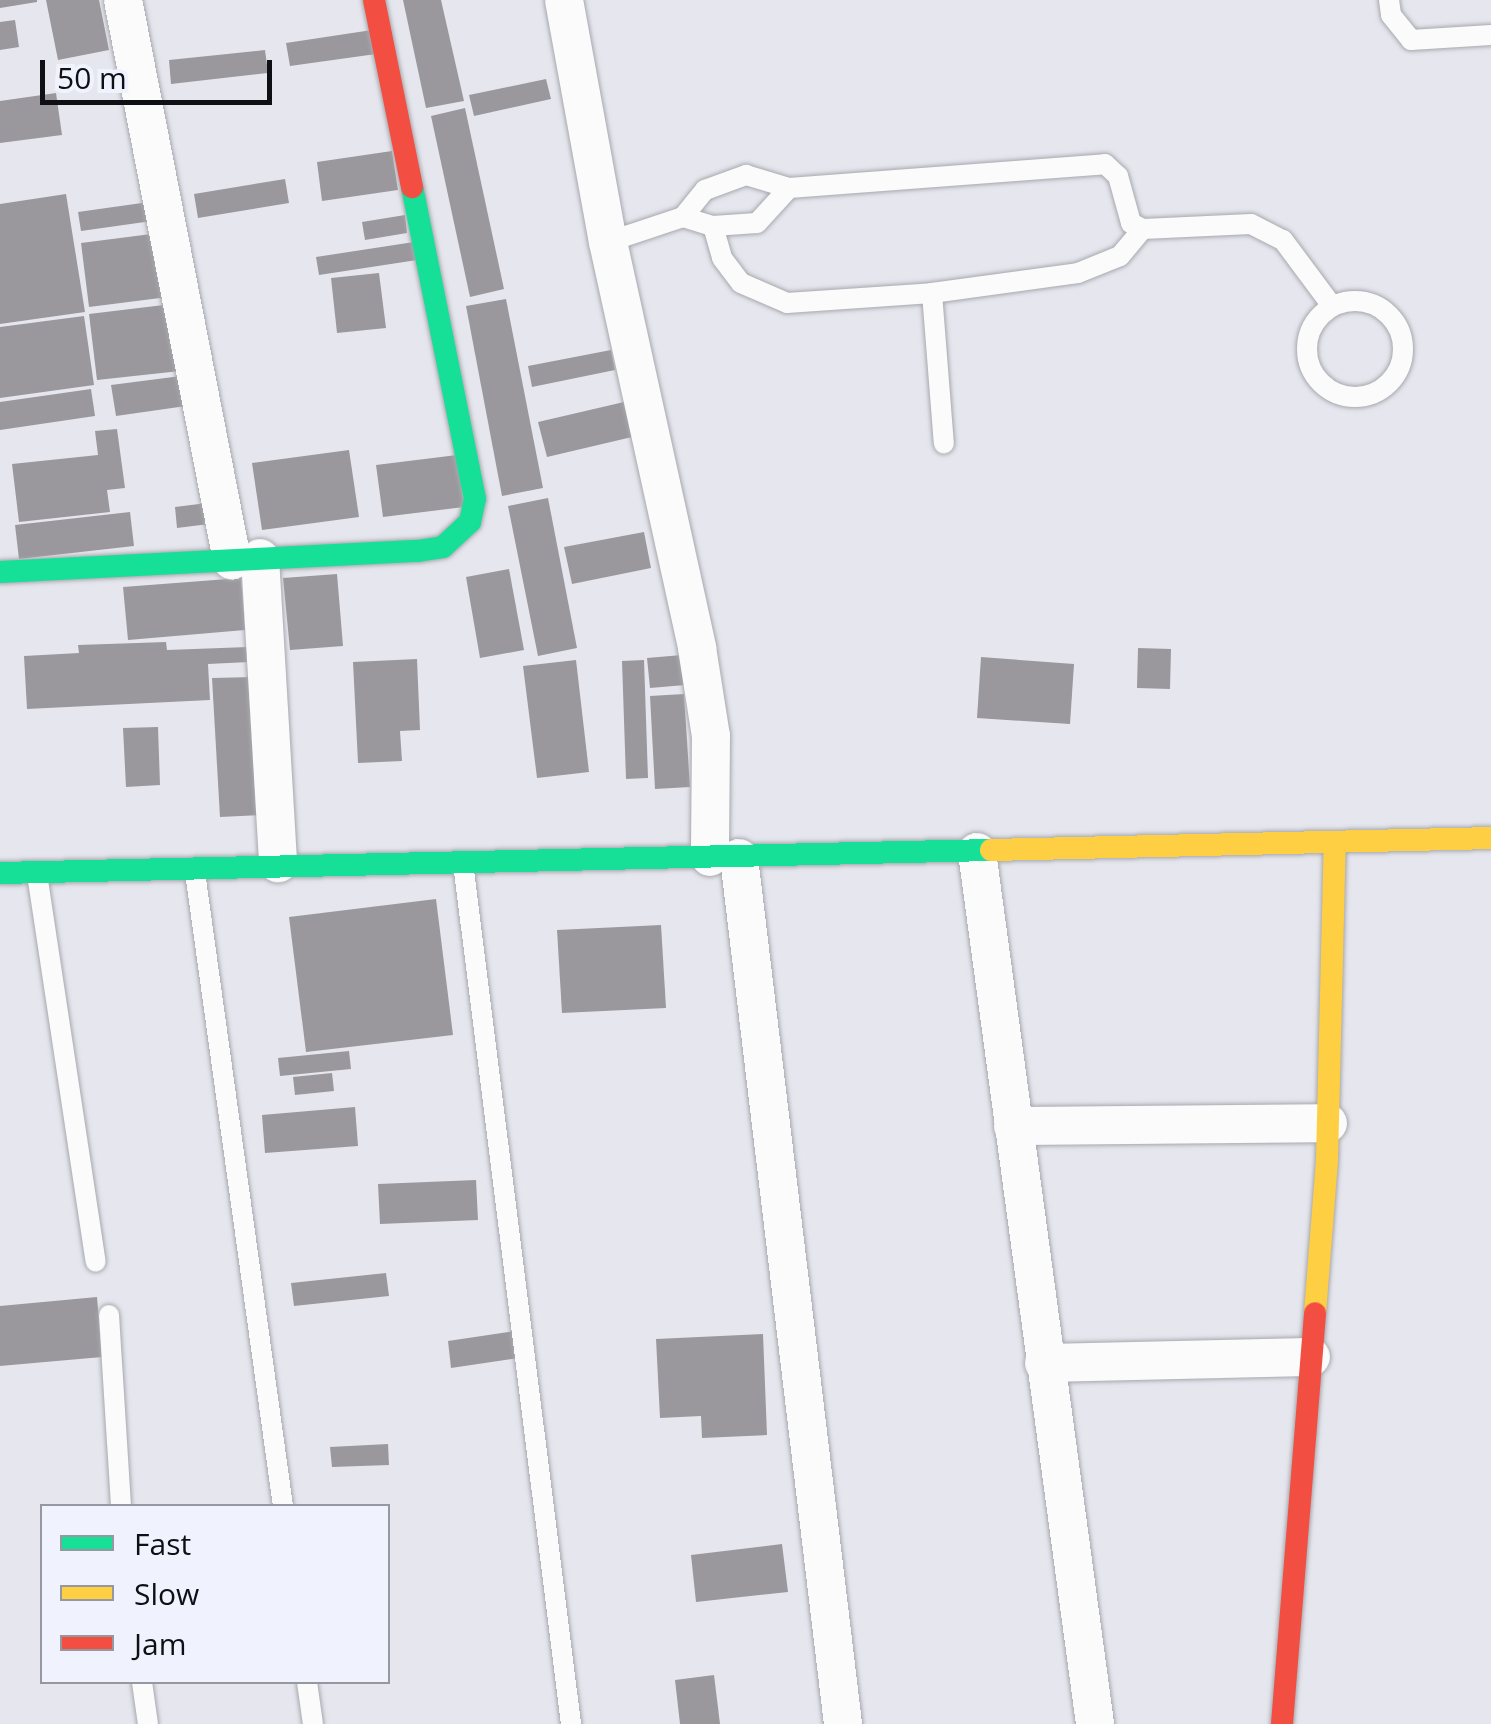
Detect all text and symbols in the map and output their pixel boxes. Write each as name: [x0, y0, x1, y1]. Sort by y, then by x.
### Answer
scale bar: [45, 40, 278, 102]
text: 50 m: [57, 57, 127, 98]
legend: [40, 1504, 390, 1684]
text: Fast: [134, 1523, 191, 1564]
text: Slow: [134, 1573, 199, 1614]
text: Jam: [134, 1623, 187, 1664]

